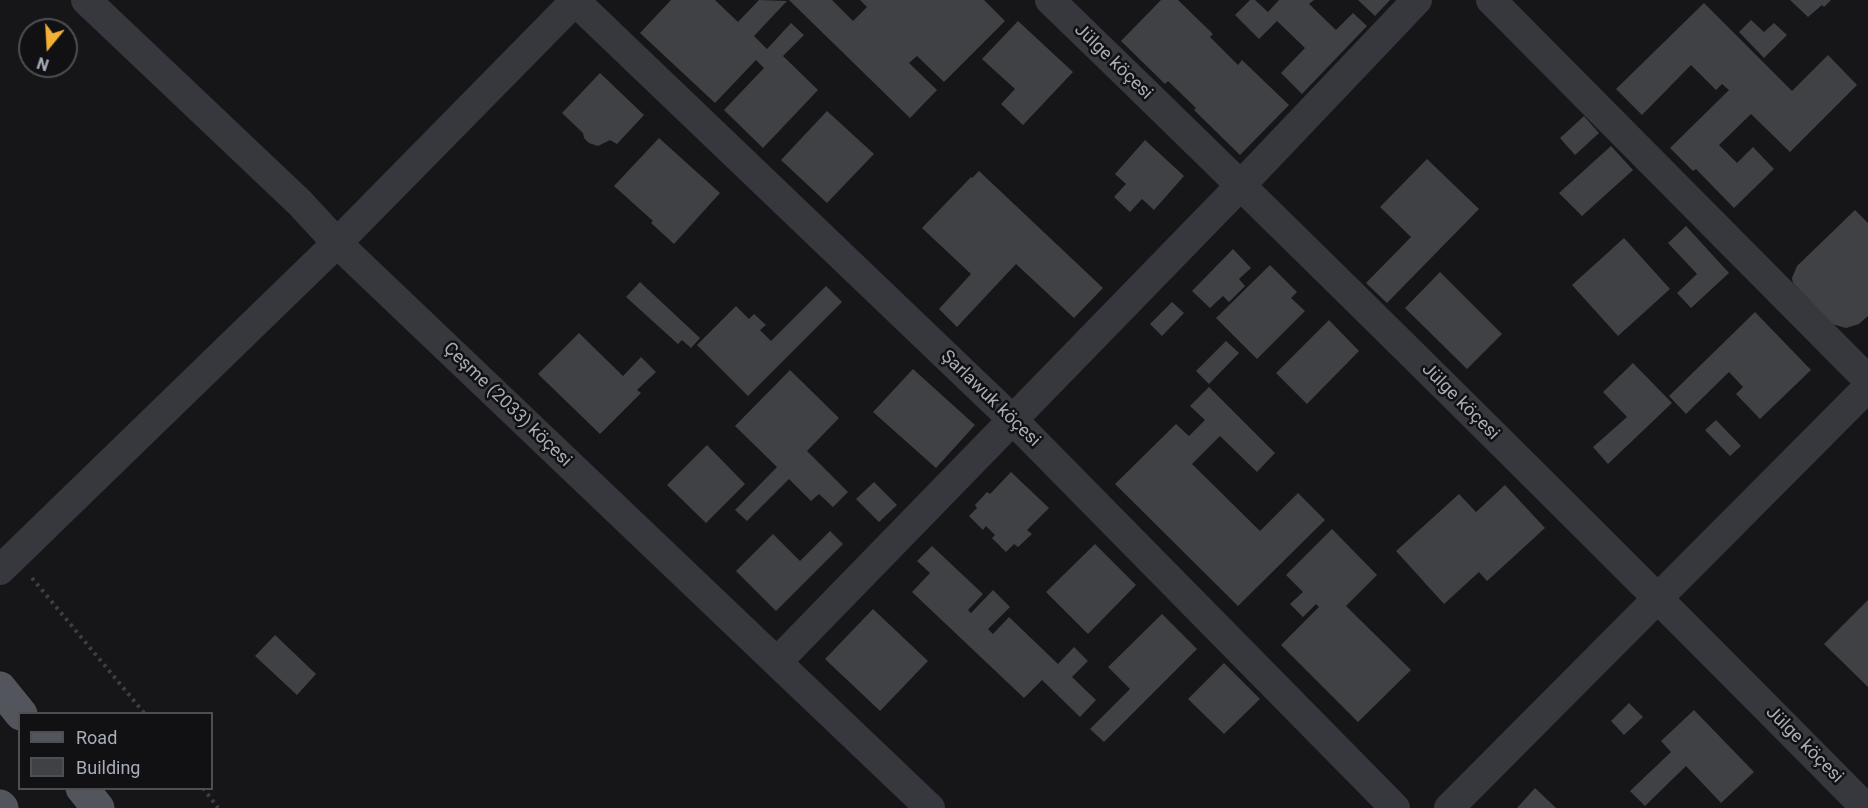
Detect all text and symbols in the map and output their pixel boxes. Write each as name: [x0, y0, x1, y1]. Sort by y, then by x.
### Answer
north arrow: [18, 18, 78, 78]
street label: Jülge köçesi: [1069, 19, 1157, 105]
text: N: [35, 53, 51, 74]
street label: Çeşme (2033) köçesi: [438, 338, 576, 472]
street label: Şarlawuk köçesi: [936, 346, 1044, 452]
street label: Jülge köçesi: [1417, 359, 1503, 445]
street label: Jülge köçesi: [1761, 702, 1847, 788]
legend: [18, 712, 213, 790]
text: Road: [76, 727, 117, 748]
text: Building: [76, 757, 140, 778]

